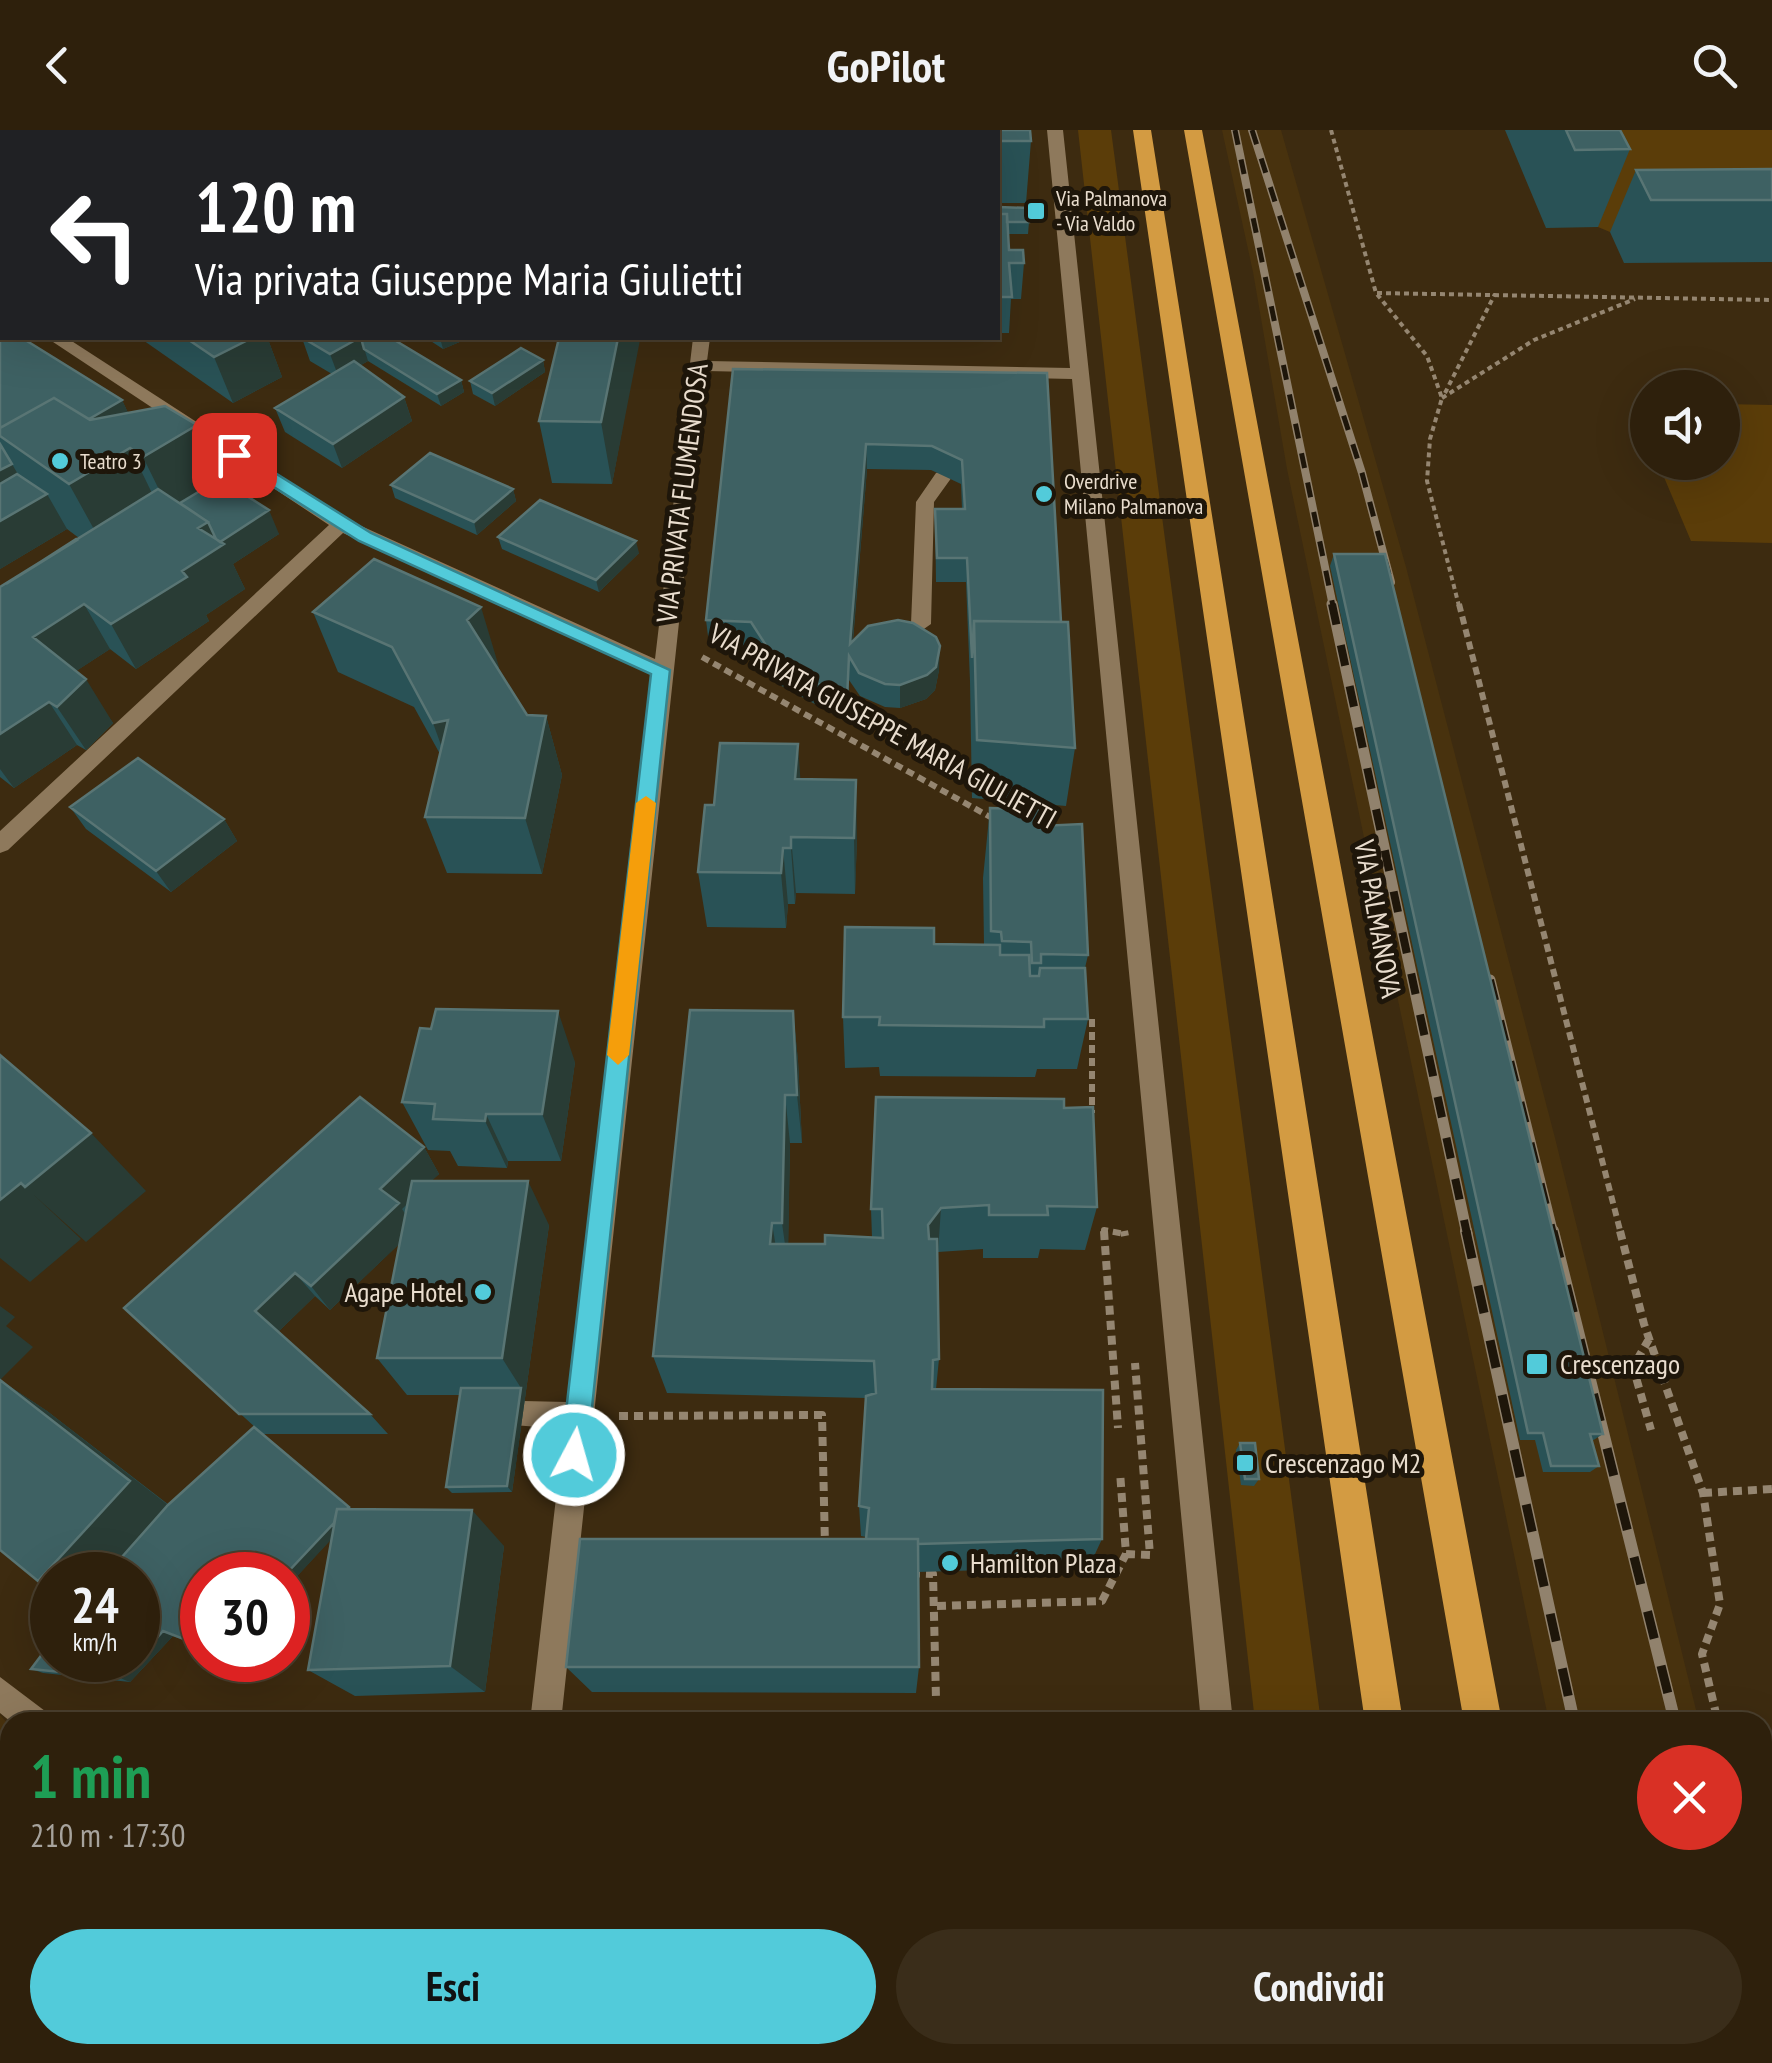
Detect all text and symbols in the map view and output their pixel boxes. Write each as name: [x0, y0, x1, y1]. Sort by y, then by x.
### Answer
text: GoPilot: [827, 36, 945, 94]
icon: back: [30, 38, 85, 93]
icon: search: [1687, 38, 1742, 93]
text: 120 m: [195, 161, 356, 251]
icon: left: [30, 170, 160, 300]
place label: Via Palmanova - Via Valdo: [1055, 184, 1167, 237]
marker: Via Palmanova - Via Valdo: [1025, 200, 1047, 222]
text: Via privata Giuseppe Maria Giulietti: [195, 249, 744, 307]
street label: VIA PRIVATA FLUMENDOSA: [647, 360, 716, 626]
map controls: [1630, 370, 1740, 480]
button: sound: [1630, 370, 1740, 480]
pin: [192, 413, 277, 498]
icon: arrive: [207, 428, 262, 483]
place label: Teatro 3: [80, 447, 142, 475]
marker: Teatro 3: [49, 450, 71, 472]
place label: Overdrive Milano Palmanova: [1064, 467, 1203, 520]
marker: Overdrive Milano Palmanova: [1033, 483, 1055, 505]
street label: VIA PRIVATA GIUSEPPE MARIA GIULIETTI: [702, 614, 1064, 837]
street label: VIA PALMANOVA: [1346, 836, 1411, 1002]
place label: Agape Hotel: [344, 1273, 463, 1310]
marker: Agape Hotel: [472, 1281, 494, 1303]
place label: Crescenzago: [1560, 1345, 1680, 1382]
marker: Crescenzago: [1524, 1351, 1550, 1377]
position arrow: [522, 1403, 626, 1507]
place label: Crescenzago M2: [1265, 1444, 1421, 1481]
marker: Crescenzago M2: [1234, 1452, 1256, 1474]
place label: Hamilton Plaza: [970, 1544, 1116, 1581]
speed limit sign: 30: [180, 1552, 310, 1682]
marker: Hamilton Plaza: [939, 1552, 961, 1574]
text: 24: [71, 1572, 119, 1637]
text: km/h: [73, 1626, 117, 1658]
text: 1 min: [30, 1737, 151, 1815]
button: close: [1637, 1745, 1742, 1850]
text: 210 m · 17:30: [30, 1814, 185, 1856]
button: Esci: [30, 1929, 876, 2044]
button: Condividi: [896, 1929, 1742, 2044]

